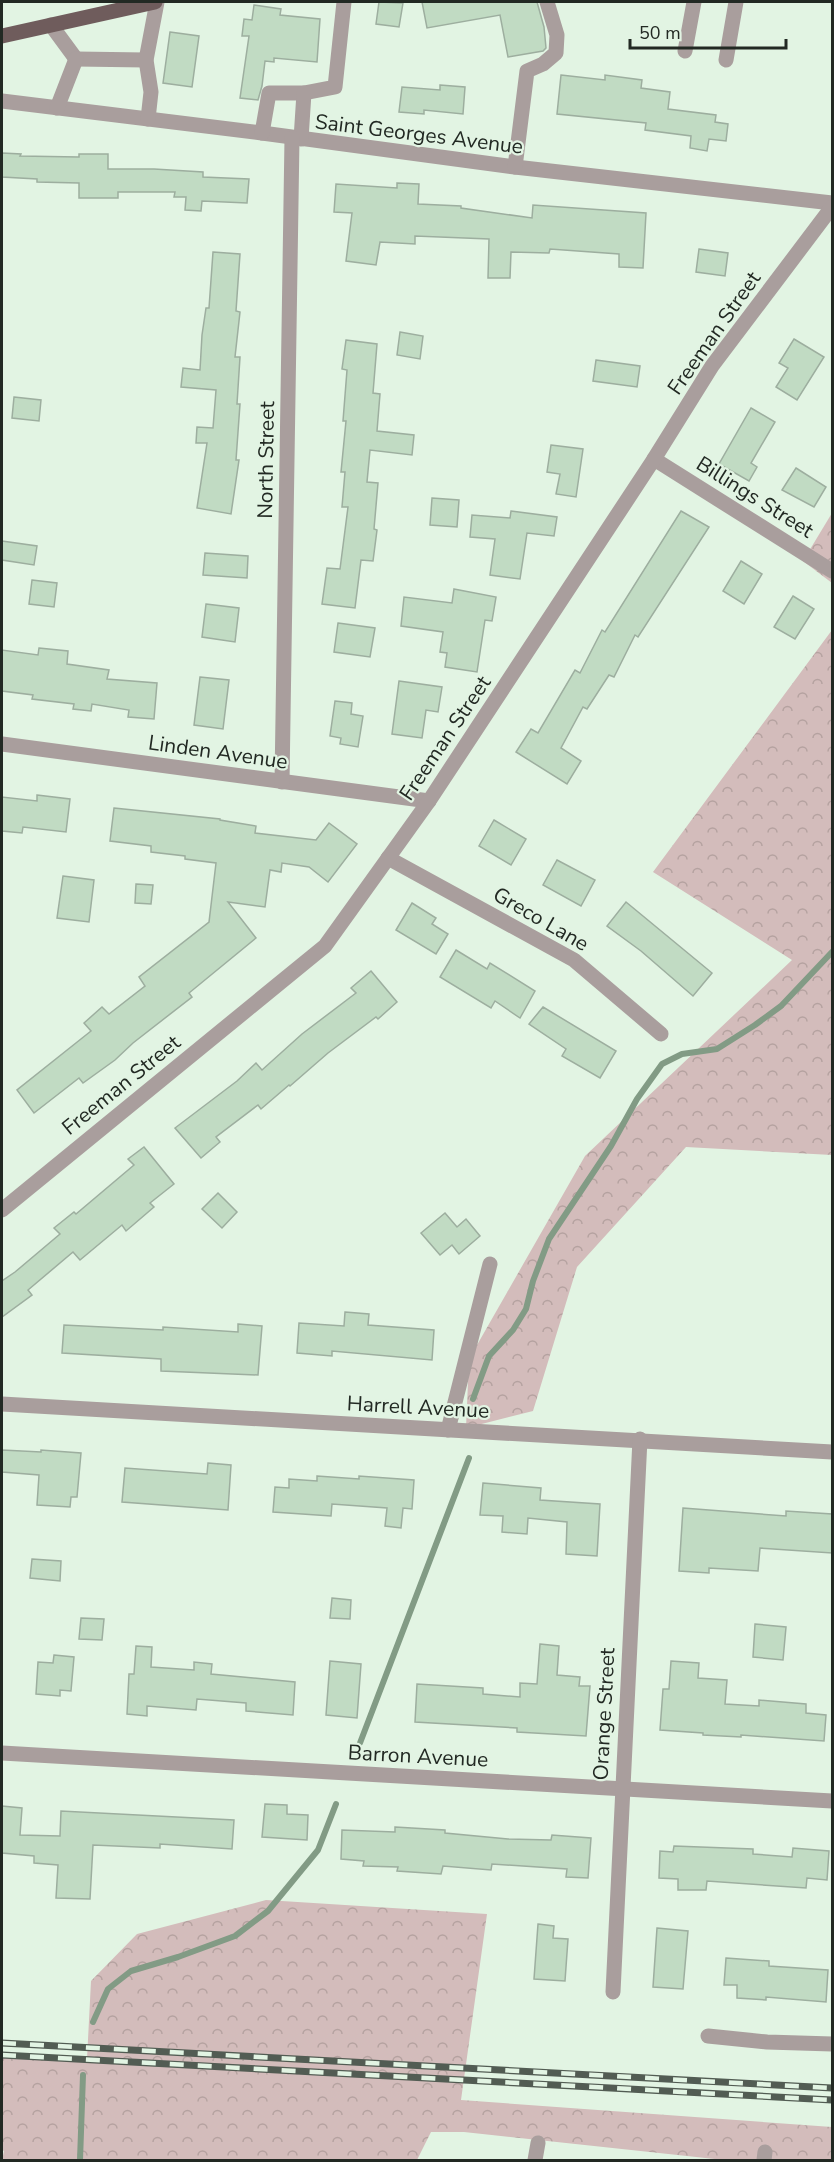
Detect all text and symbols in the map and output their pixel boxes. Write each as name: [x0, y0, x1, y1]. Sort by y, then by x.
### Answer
scale bar: [630, 12, 786, 50]
text: 50 m: [639, 21, 681, 45]
street label: Saint Georges Avenue: [313, 107, 525, 161]
street label: Freeman Street: [661, 265, 767, 400]
street label: North Street: [251, 400, 281, 519]
street label: Billings Street: [691, 450, 820, 545]
street label: Freeman Street: [393, 670, 497, 806]
street label: Linden Avenue: [147, 728, 289, 776]
street label: Greco Lane: [488, 880, 594, 958]
street label: Freeman Street: [56, 1028, 187, 1141]
street label: Harrell Avenue: [346, 1389, 490, 1425]
street label: Orange Street: [587, 1646, 621, 1781]
street label: Barron Avenue: [347, 1738, 489, 1774]

